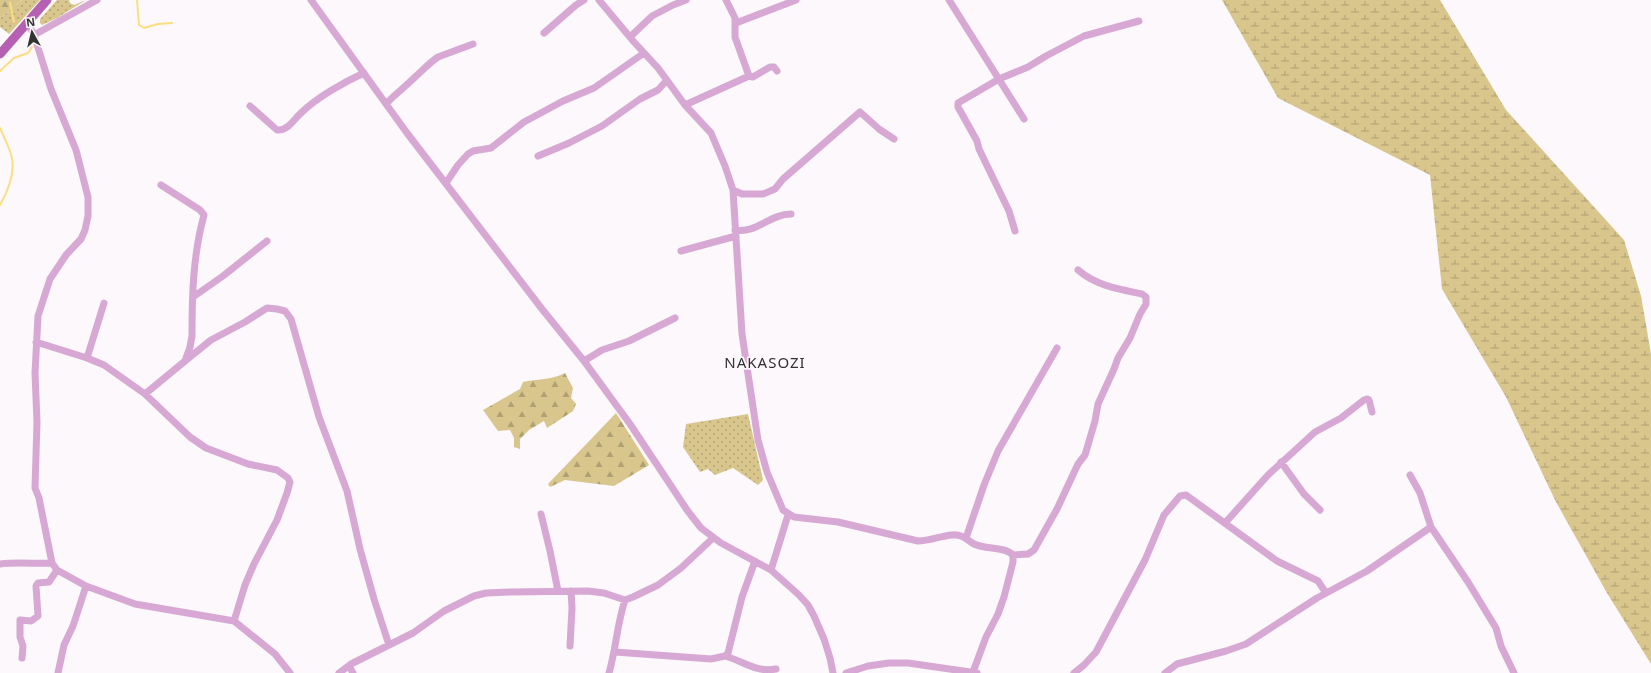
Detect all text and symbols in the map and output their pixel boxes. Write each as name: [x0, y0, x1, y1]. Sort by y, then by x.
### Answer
north arrow: [12, 12, 52, 52]
text: N: [25, 14, 36, 30]
district label: NAKASOZI: [724, 352, 806, 372]

